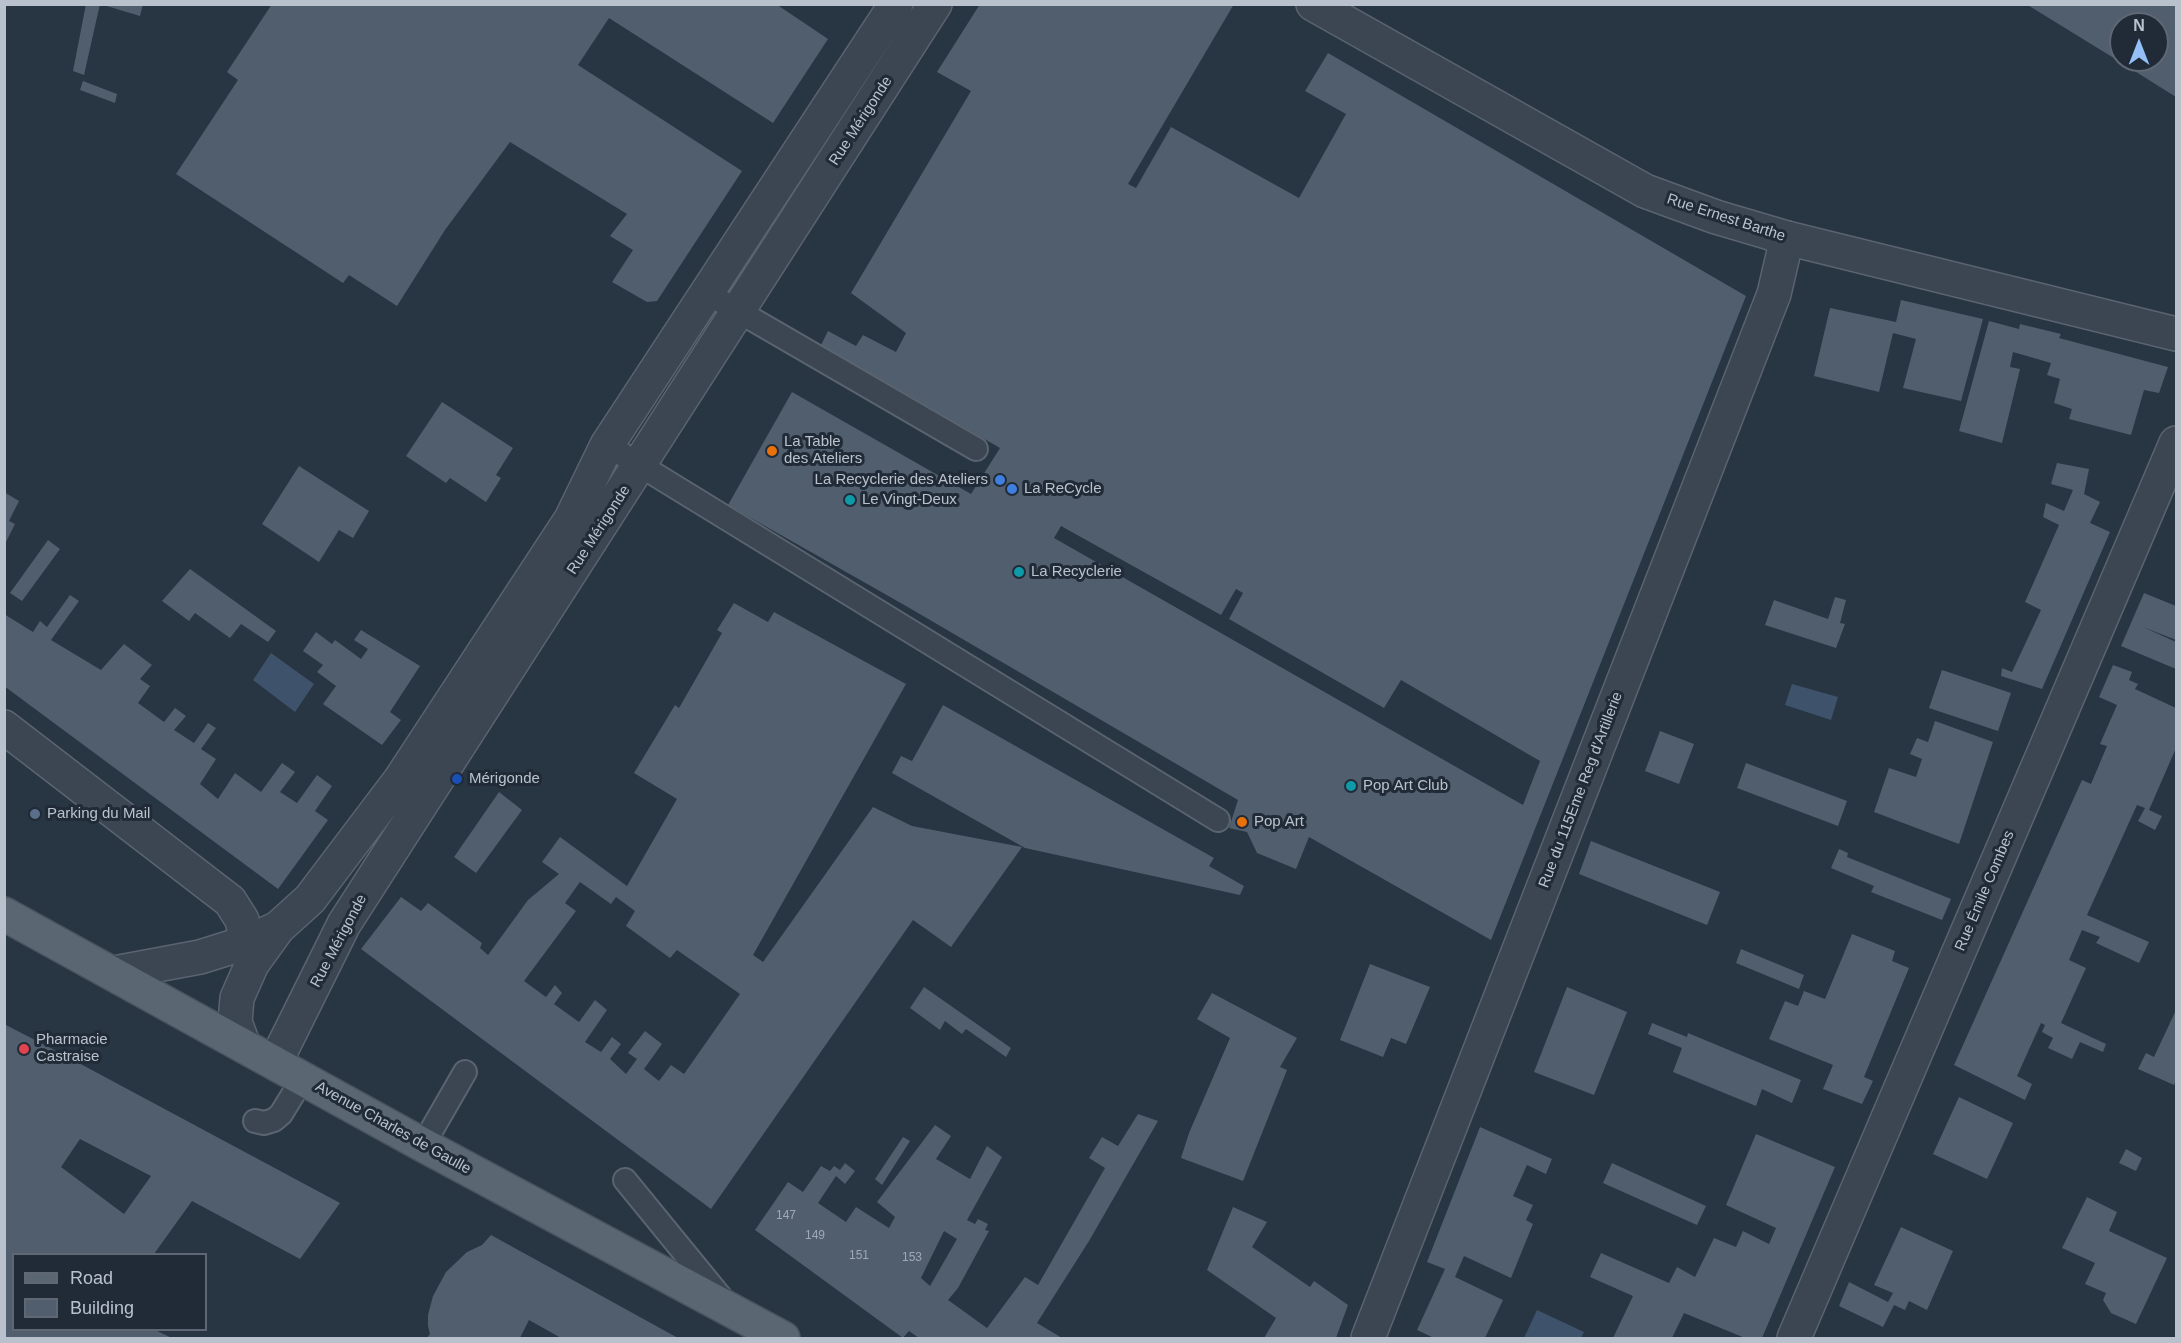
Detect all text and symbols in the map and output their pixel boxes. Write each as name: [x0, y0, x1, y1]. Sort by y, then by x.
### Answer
north arrow: [2109, 12, 2169, 72]
text: N: [2133, 17, 2145, 34]
street label: Rue Mérigonde: [826, 73, 896, 169]
street label: Rue Ernest Barthe: [1665, 190, 1787, 246]
place label: La Table des Ateliers: [784, 433, 862, 468]
marker: La Table des Ateliers: [765, 444, 779, 458]
place label: La Recyclerie des Ateliers: [815, 471, 988, 489]
marker: La Recyclerie des Ateliers: [993, 473, 1007, 487]
place label: La ReCycle: [1024, 480, 1102, 498]
street label: Rue Mérigonde: [564, 482, 634, 578]
marker: La ReCycle: [1005, 482, 1019, 496]
place label: Le Vingt-Deux: [862, 491, 957, 509]
marker: Le Vingt-Deux: [843, 493, 857, 507]
place label: La Recyclerie: [1031, 563, 1122, 581]
marker: La Recyclerie: [1012, 565, 1026, 579]
street label: Rue du 115Eme Reg d'Artillerie: [1535, 689, 1627, 891]
place label: Mérigonde: [469, 770, 540, 788]
marker: Mérigonde: [450, 772, 464, 786]
place label: Pop Art Club: [1363, 777, 1448, 795]
marker: Pop Art Club: [1344, 779, 1358, 793]
place label: Parking du Mail: [47, 805, 150, 823]
marker: Parking du Mail: [28, 807, 42, 821]
place label: Pop Art: [1254, 813, 1304, 831]
marker: Pop Art: [1235, 815, 1249, 829]
street label: Rue Émile Combes: [1951, 828, 2019, 954]
street label: Rue Mérigonde: [307, 891, 371, 991]
place label: Pharmacie Castraise: [36, 1031, 108, 1066]
marker: Pharmacie Castraise: [17, 1042, 31, 1056]
street label: Avenue Charles de Gaulle: [312, 1078, 474, 1178]
house number: 147: [776, 1209, 796, 1223]
house number: 149: [805, 1229, 825, 1243]
house number: 151: [849, 1249, 869, 1263]
house number: 153: [902, 1251, 922, 1265]
legend: [12, 1253, 207, 1331]
text: Road: [70, 1268, 113, 1288]
text: Building: [70, 1298, 134, 1318]

